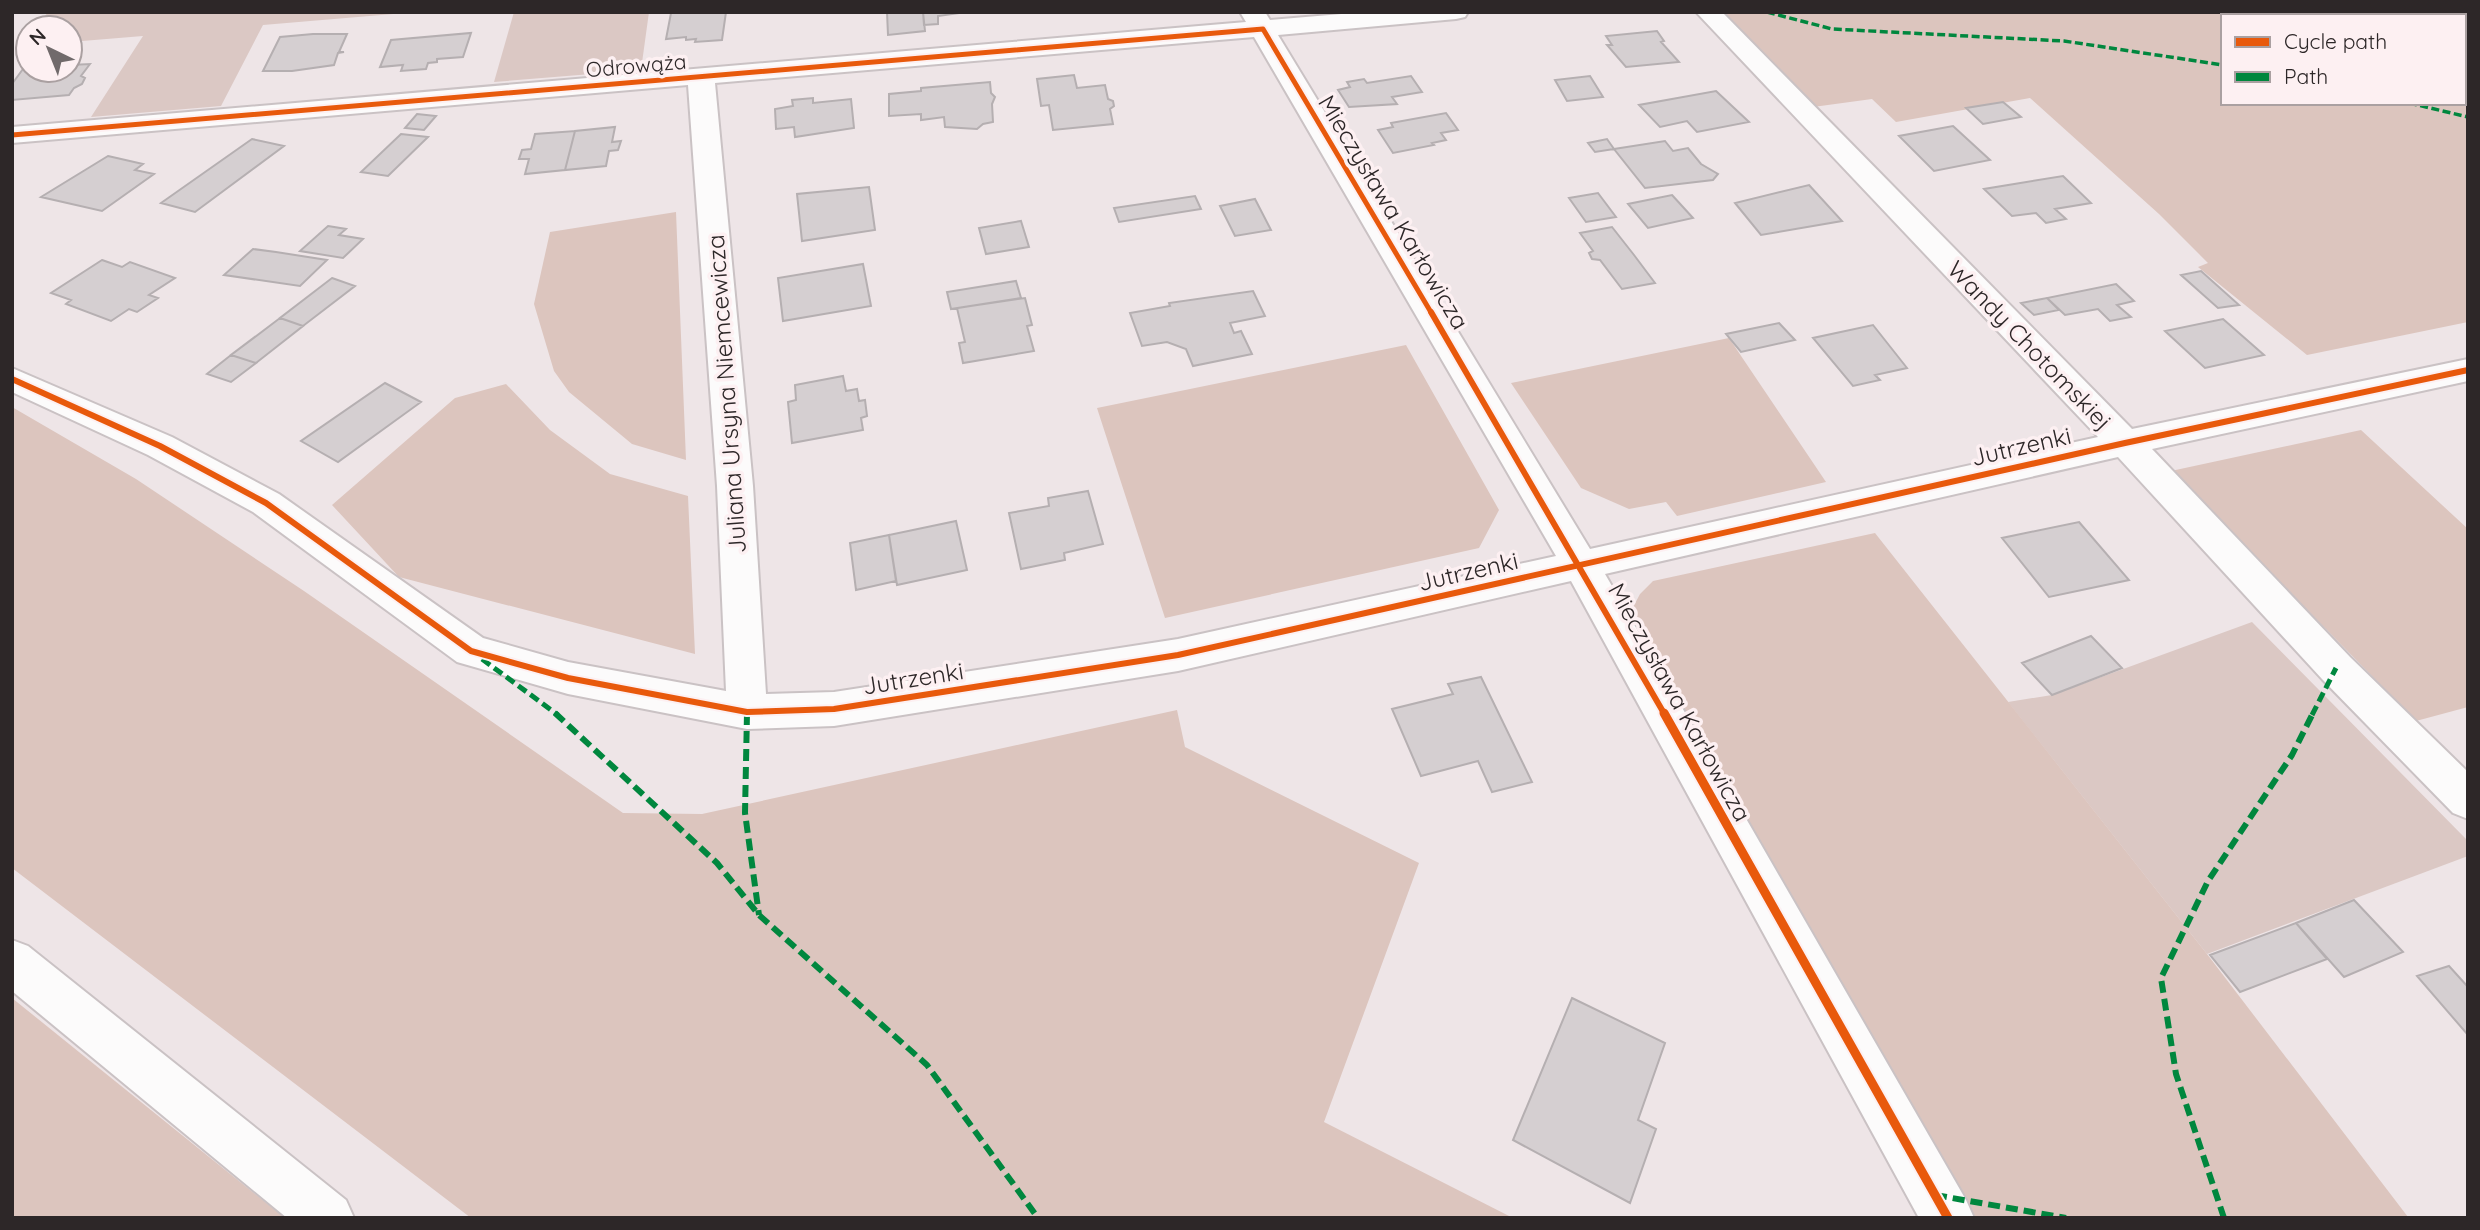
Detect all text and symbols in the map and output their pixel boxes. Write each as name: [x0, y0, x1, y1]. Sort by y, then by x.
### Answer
north arrow: [14, 14, 84, 84]
legend: [2221, 14, 2466, 105]
text: N: [24, 23, 51, 50]
text: Cycle path: [2284, 28, 2387, 54]
street label: Odrowąża: [585, 48, 687, 82]
text: Path: [2284, 63, 2328, 89]
street label: Mieczysława Karłowicza: [1312, 89, 1476, 335]
street label: Juliana Ursyna Niemcewicza: [700, 234, 752, 554]
street label: Wandy Chotomskiej: [1942, 254, 2118, 436]
street label: Jutrzenki: [1968, 420, 2074, 472]
street label: Jutrzenki: [1415, 545, 1521, 597]
street label: Mieczysława Karłowicza: [1602, 578, 1758, 826]
street label: Jutrzenki: [861, 655, 965, 701]

